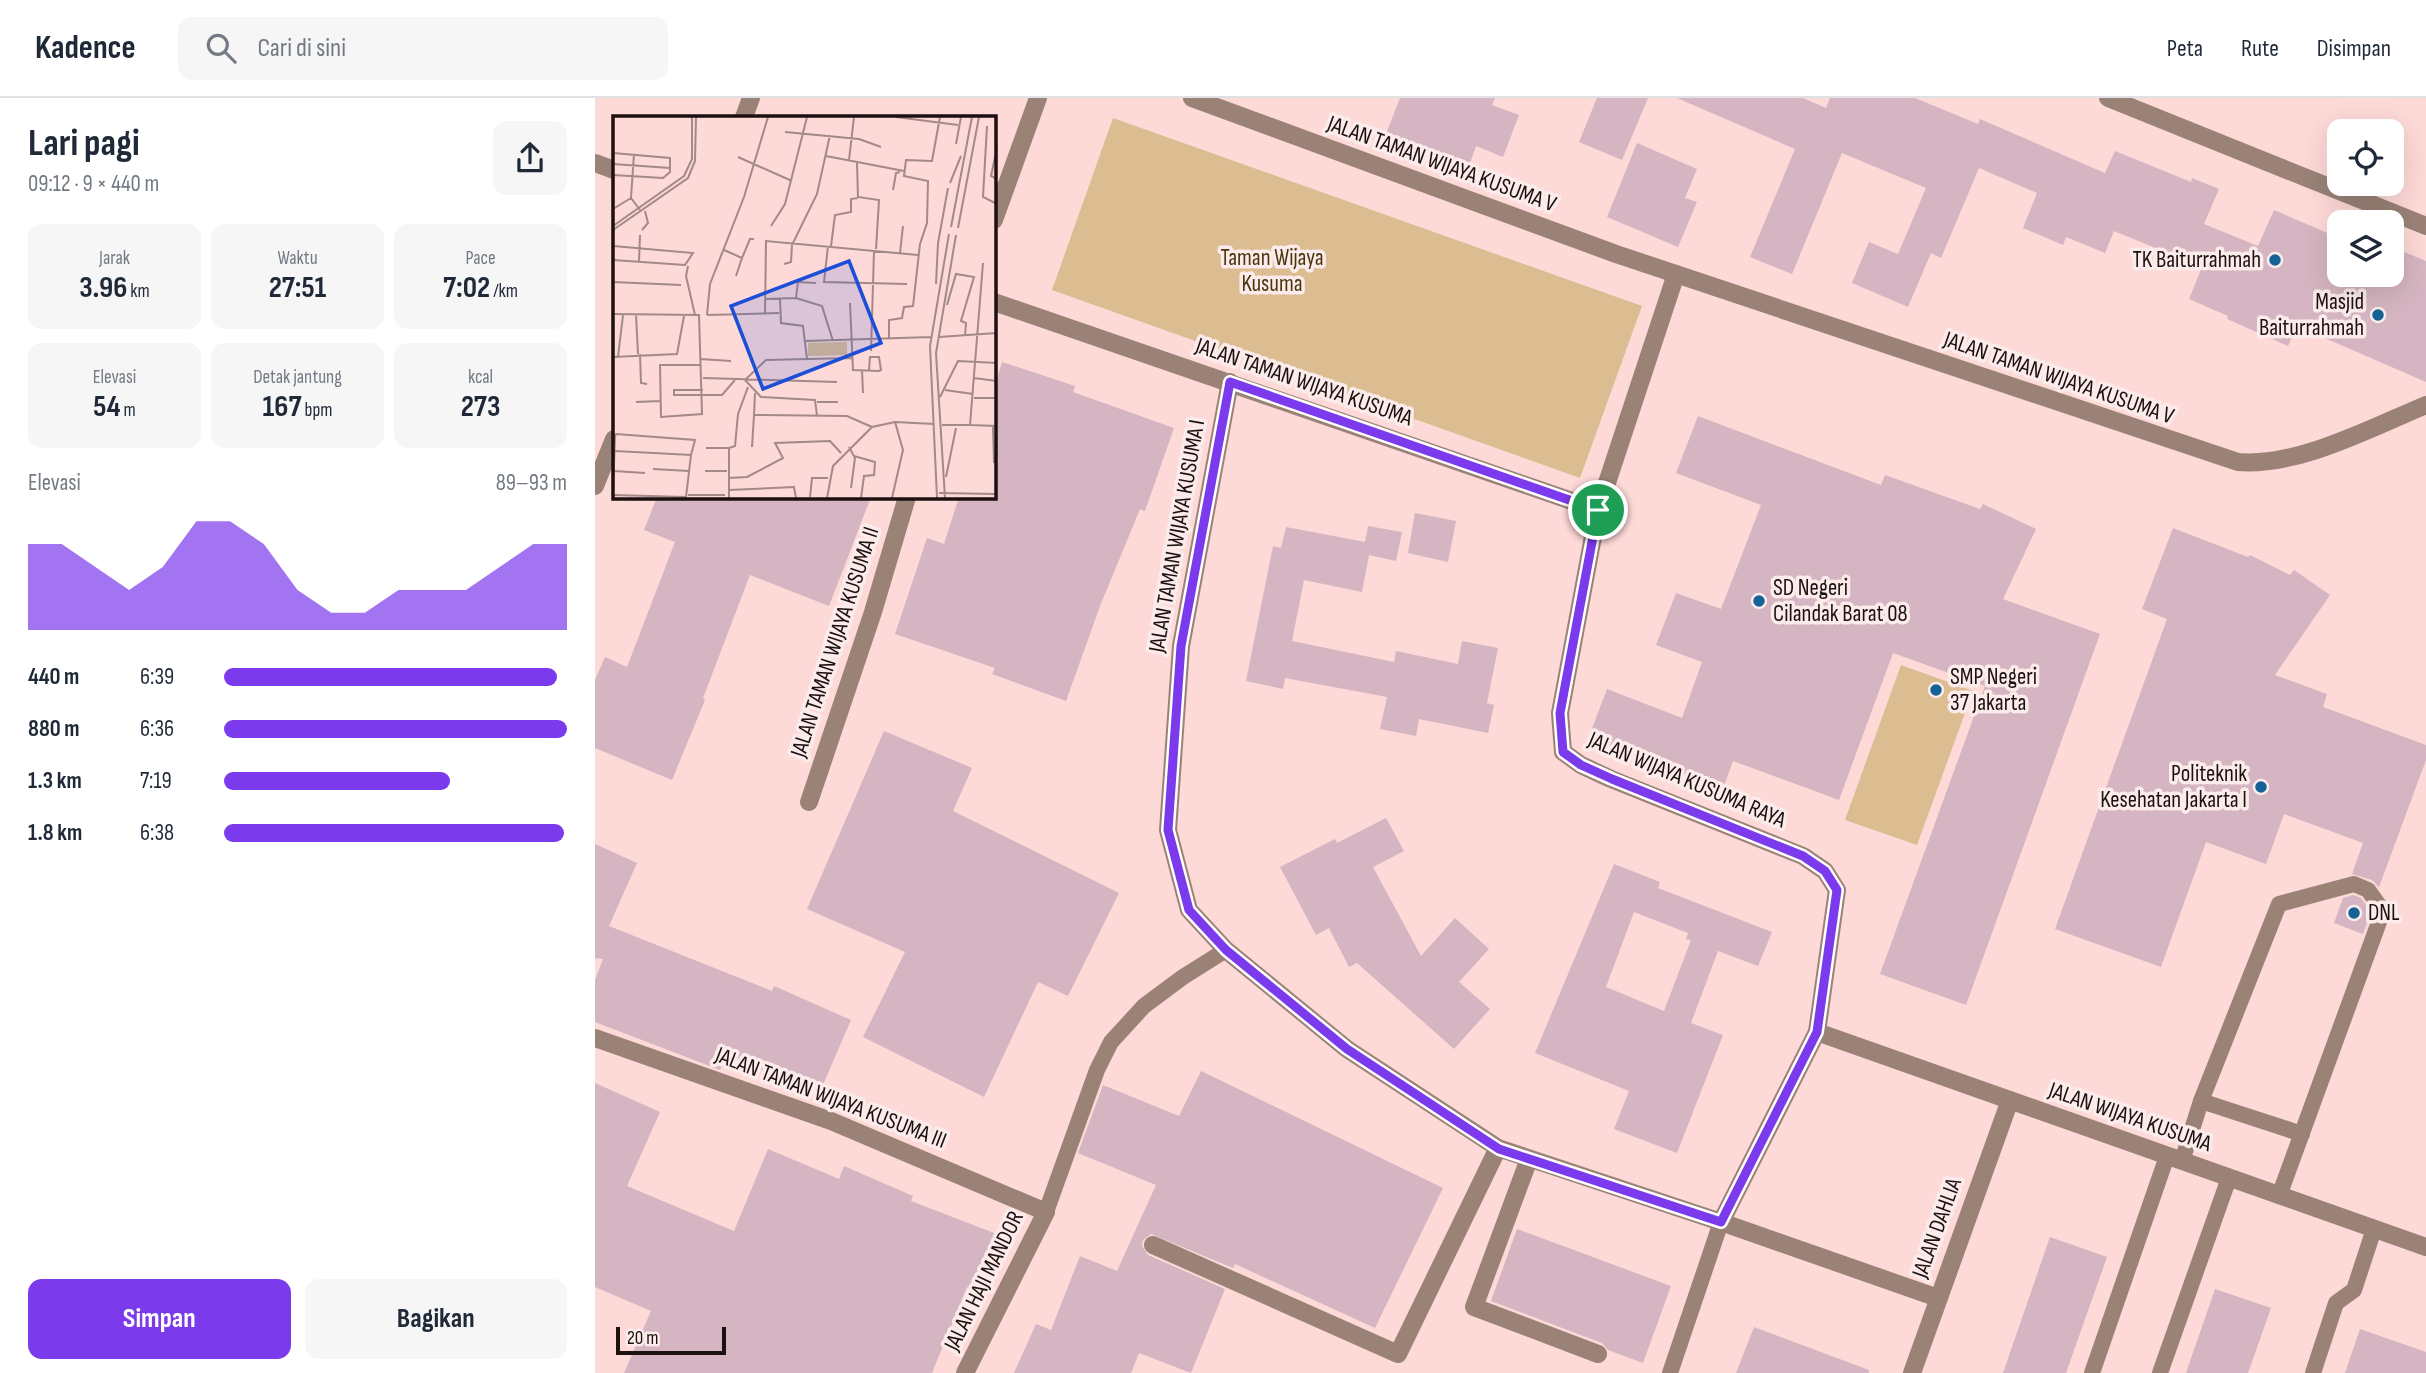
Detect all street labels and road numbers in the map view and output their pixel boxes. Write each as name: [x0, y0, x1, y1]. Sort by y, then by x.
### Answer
street label: JALAN TAMAN WIJAYA KUSUMA V: [1323, 109, 1561, 219]
street label: JALAN TAMAN WIJAYA KUSUMA V: [1939, 325, 2178, 431]
street label: JALAN TAMAN WIJAYA KUSUMA: [1191, 331, 1416, 432]
street label: JALAN TAMAN WIJAYA KUSUMA I: [1143, 417, 1211, 656]
street label: JALAN TAMAN WIJAYA KUSUMA II: [784, 523, 885, 762]
street label: JALAN WIJAYA KUSUMA RAYA: [1583, 725, 1790, 834]
street label: JALAN TAMAN WIJAYA KUSUMA III: [711, 1041, 950, 1155]
street label: JALAN WIJAYA KUSUMA: [2044, 1076, 2215, 1158]
street label: JALAN DAHLIA: [1906, 1174, 1968, 1283]
street label: JALAN HAJI MANDOR: [938, 1206, 1030, 1356]

